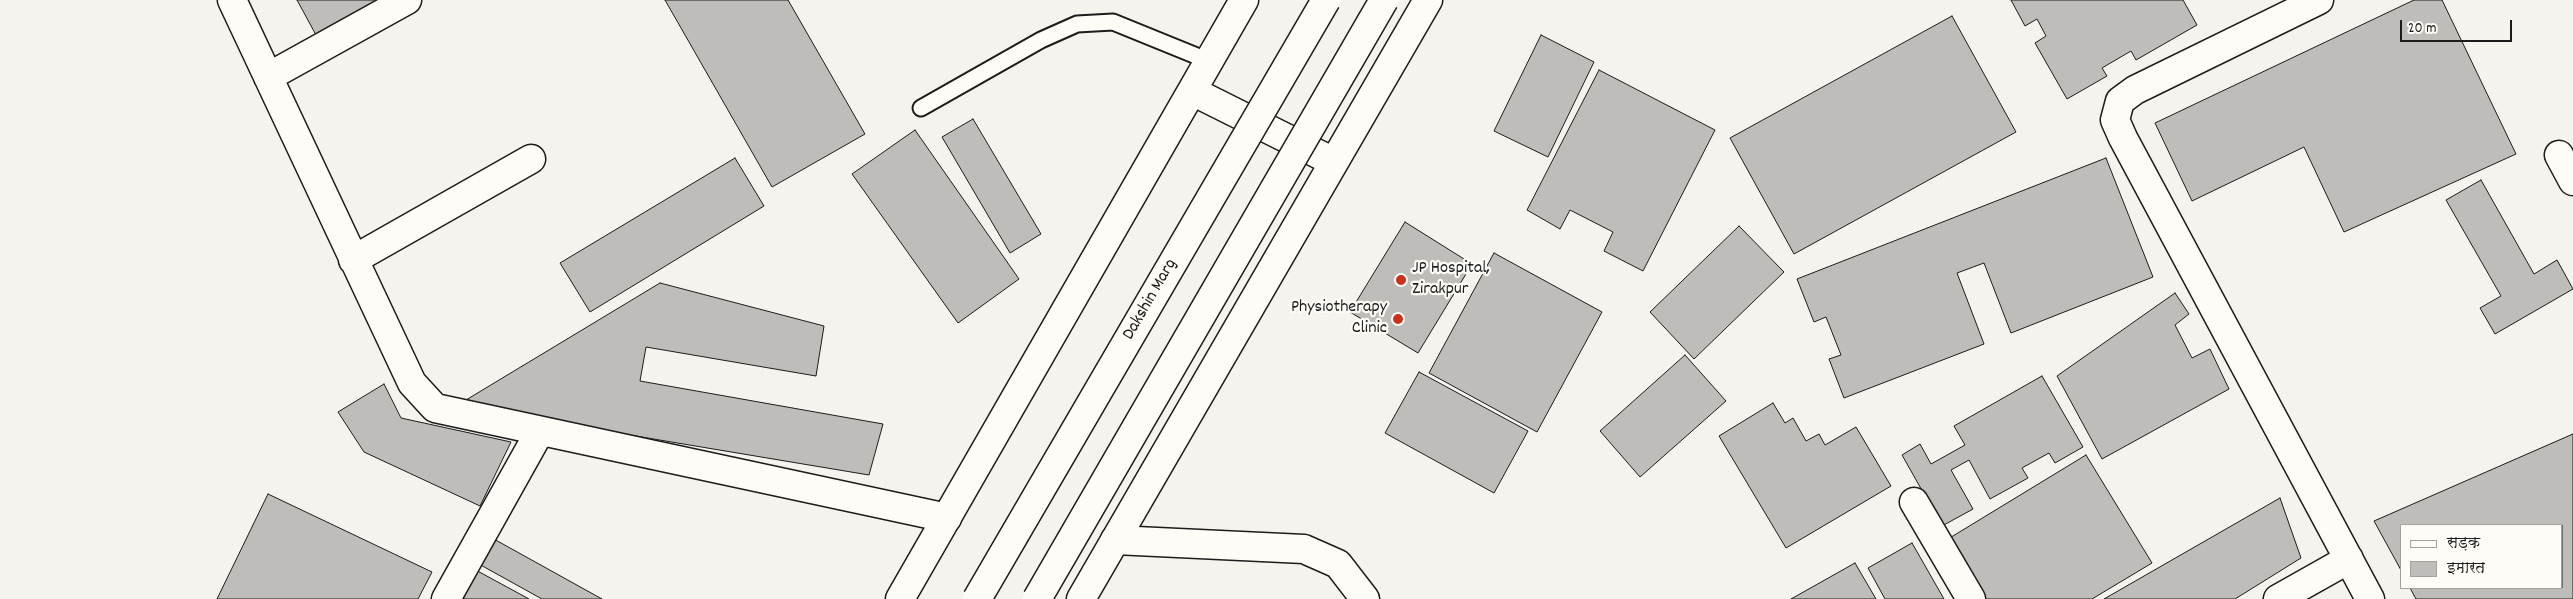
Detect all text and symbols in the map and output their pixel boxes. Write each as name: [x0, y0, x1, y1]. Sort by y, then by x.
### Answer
scale bar: [2403, 10, 2516, 42]
text: 20 m: [2408, 18, 2436, 40]
street label: Dakshin Marg: [1119, 256, 1183, 344]
place label: JP Hospital, Zirakpur: [1412, 259, 1490, 302]
marker: JP Hospital, Zirakpur: [1394, 273, 1408, 287]
place label: Physiotherapy Clinic: [1291, 298, 1387, 340]
marker: Physiotherapy Clinic: [1391, 312, 1405, 326]
legend: [2400, 524, 2563, 589]
text: सड़क: [2447, 533, 2480, 555]
text: इमारत: [2447, 558, 2485, 580]

